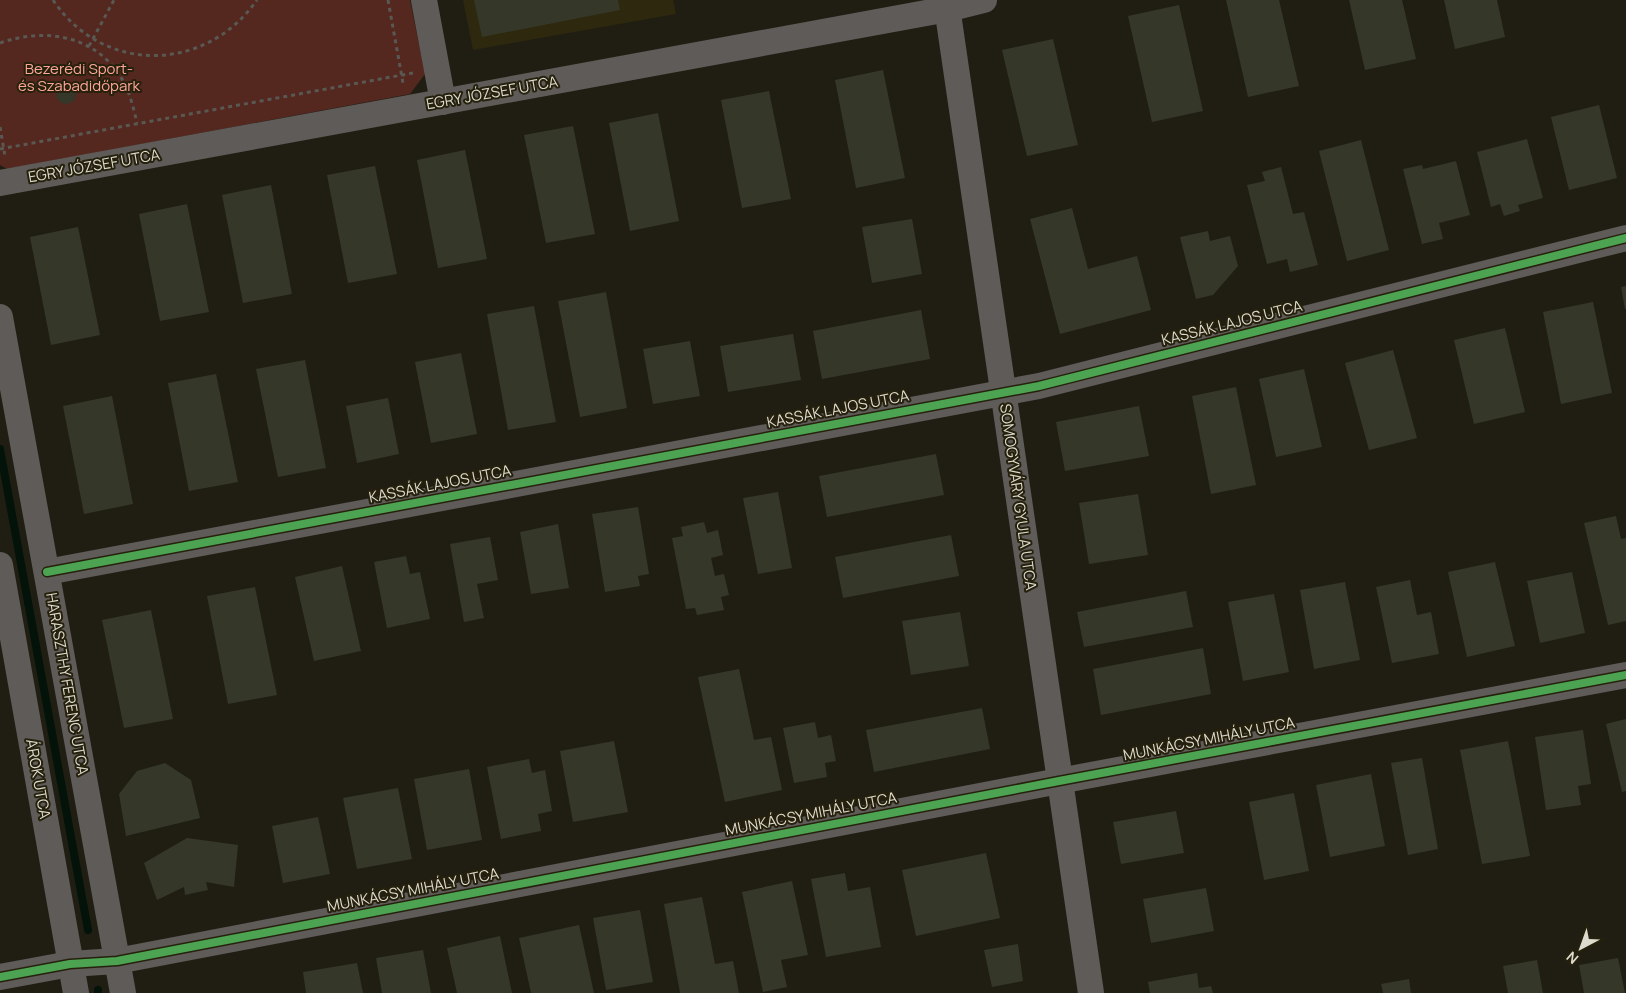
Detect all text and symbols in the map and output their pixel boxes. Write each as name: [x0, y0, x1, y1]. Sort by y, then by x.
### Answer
park label: Bezerédi Sport- és Szabadidőpark: [18, 58, 141, 96]
street label: EGRY JÓZSEF UTCA: [424, 70, 560, 114]
street label: EGRY JÓZSEF UTCA: [26, 143, 162, 187]
street label: KASSÁK LAJOS UTCA: [1159, 295, 1305, 350]
street label: KASSÁK LAJOS UTCA: [765, 384, 911, 433]
street label: SOMOGYVÁRY GYULA UTCA: [995, 402, 1042, 592]
street label: KASSÁK LAJOS UTCA: [367, 459, 513, 508]
street label: HARASZTHY FERENC UTCA: [41, 591, 94, 777]
street label: MUNKÁCSY MIHÁLY UTCA: [1121, 711, 1297, 765]
street label: ÁROK UTCA: [21, 737, 56, 821]
street label: MUNKÁCSY MIHÁLY UTCA: [723, 786, 899, 840]
street label: MUNKÁCSY MIHÁLY UTCA: [325, 862, 501, 916]
north arrow: [1556, 923, 1606, 973]
text: N: [1562, 948, 1582, 969]

